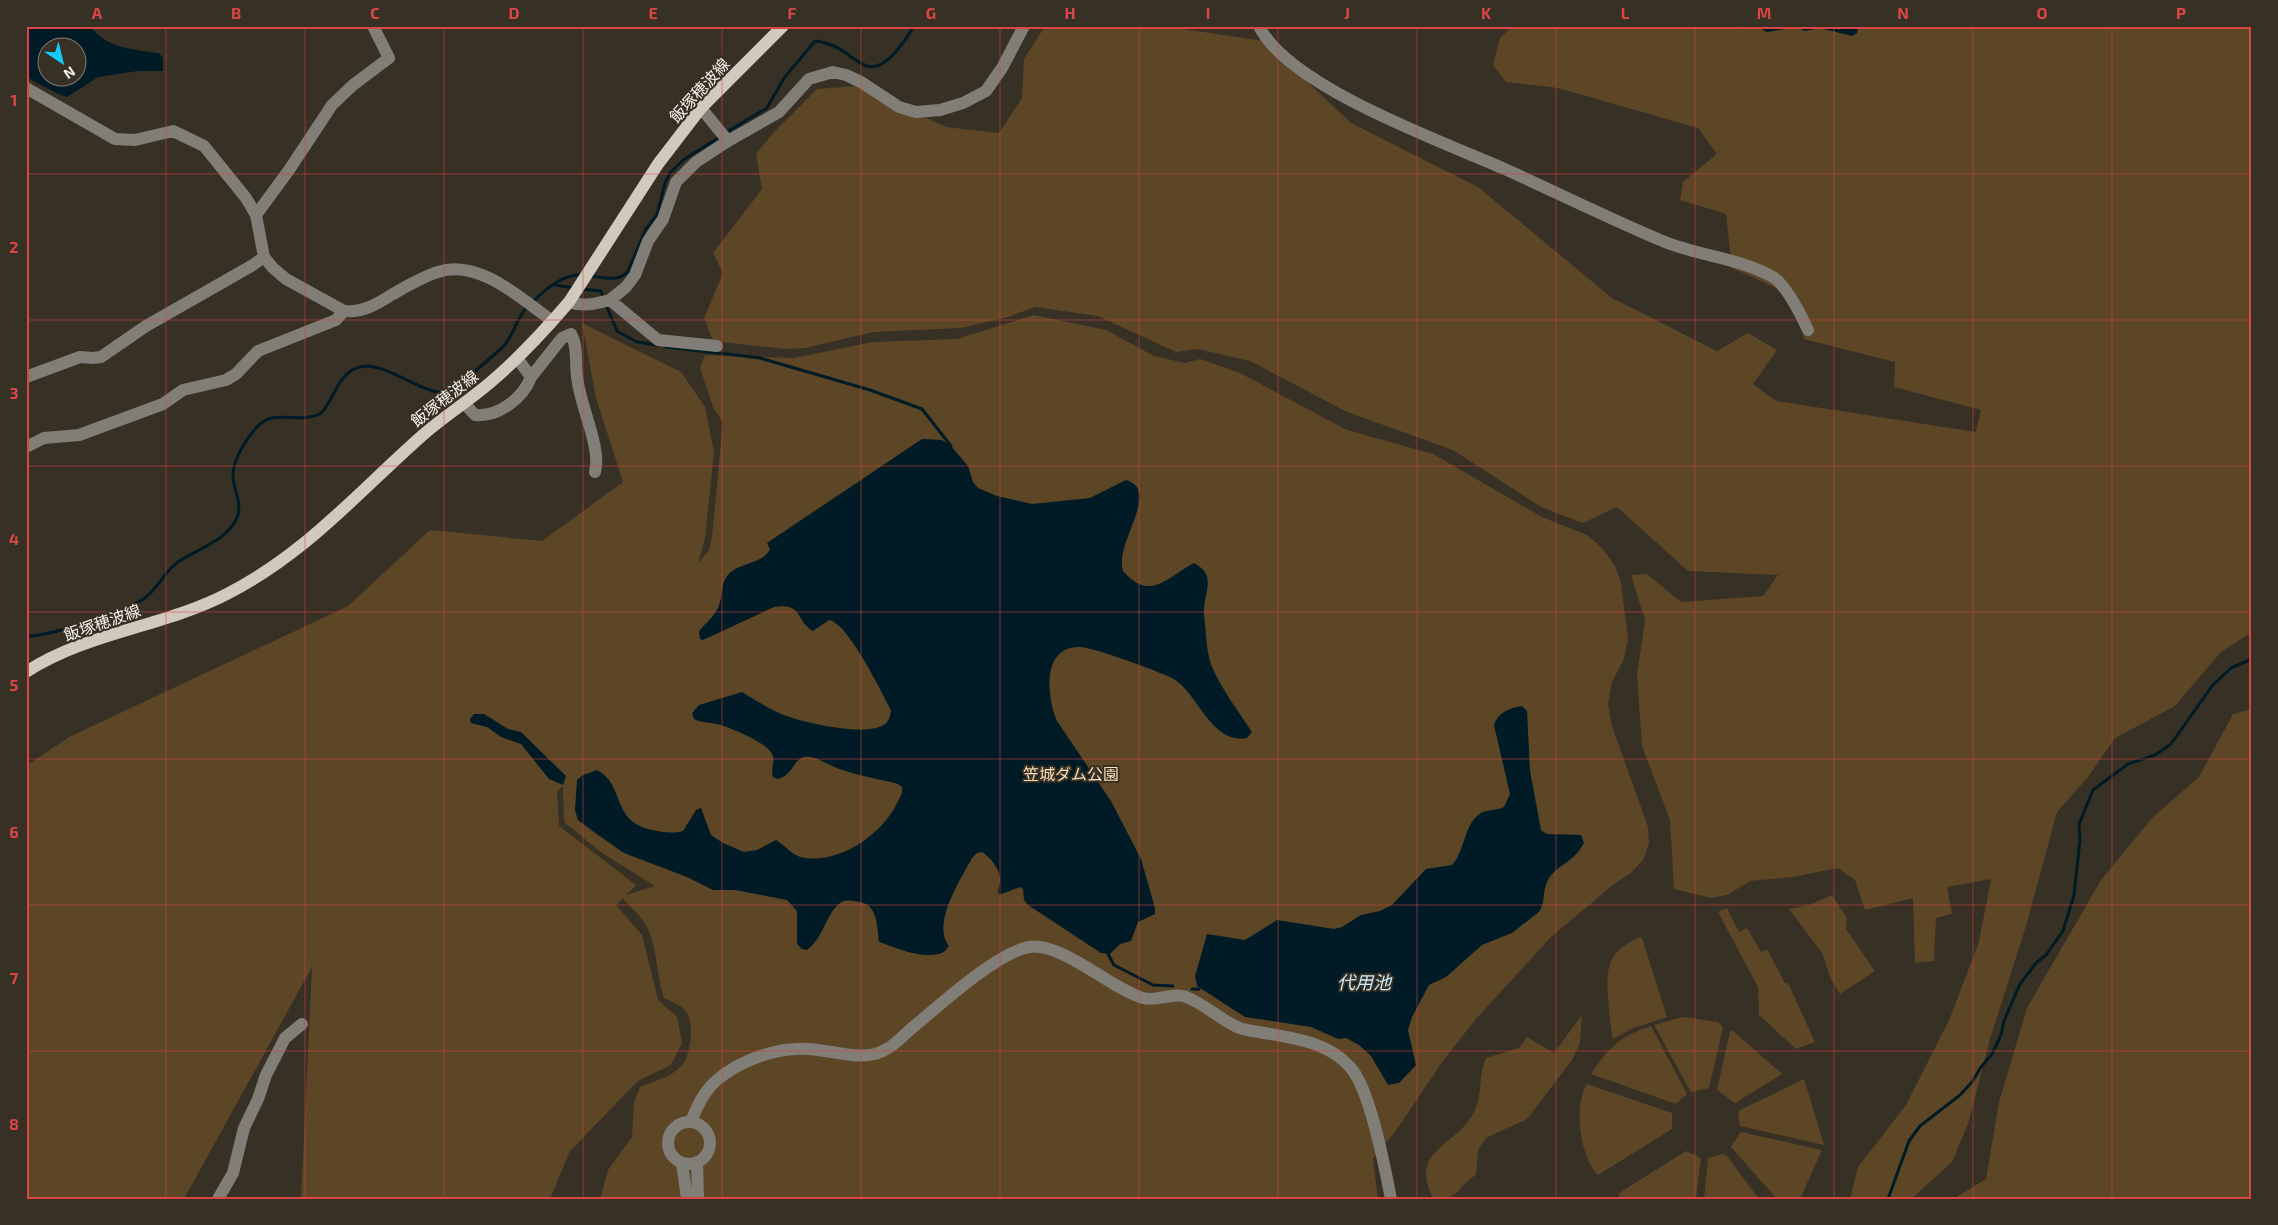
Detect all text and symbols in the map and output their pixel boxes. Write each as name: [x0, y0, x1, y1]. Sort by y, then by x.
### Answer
text: A: [92, 3, 103, 22]
text: B: [231, 3, 241, 22]
text: C: [370, 3, 380, 22]
text: D: [509, 3, 520, 22]
text: E: [648, 3, 658, 22]
text: F: [788, 3, 797, 22]
text: G: [926, 3, 936, 22]
text: H: [1064, 3, 1076, 22]
text: I: [1206, 3, 1210, 22]
text: J: [1344, 3, 1350, 22]
text: K: [1481, 3, 1492, 22]
text: L: [1621, 3, 1630, 22]
text: M: [1757, 3, 1771, 22]
text: N: [1897, 3, 1909, 22]
text: O: [2036, 3, 2048, 22]
text: P: [2176, 3, 2186, 22]
north arrow: [38, 38, 88, 88]
street label: 飯塚穂波線: [665, 54, 733, 126]
text: N: [61, 63, 79, 83]
text: 1: [11, 90, 17, 109]
text: 2: [9, 237, 19, 256]
street label: 飯塚穂波線: [407, 366, 481, 430]
text: 3: [9, 383, 19, 402]
text: 4: [9, 529, 19, 548]
street label: 飯塚穂波線: [61, 600, 143, 644]
text: 5: [10, 675, 19, 694]
park label: 笠城ダム公園: [1023, 764, 1119, 783]
text: 6: [9, 822, 19, 841]
text: 7: [10, 968, 19, 987]
water label: 代用池: [1337, 971, 1393, 993]
text: 8: [9, 1114, 19, 1133]

